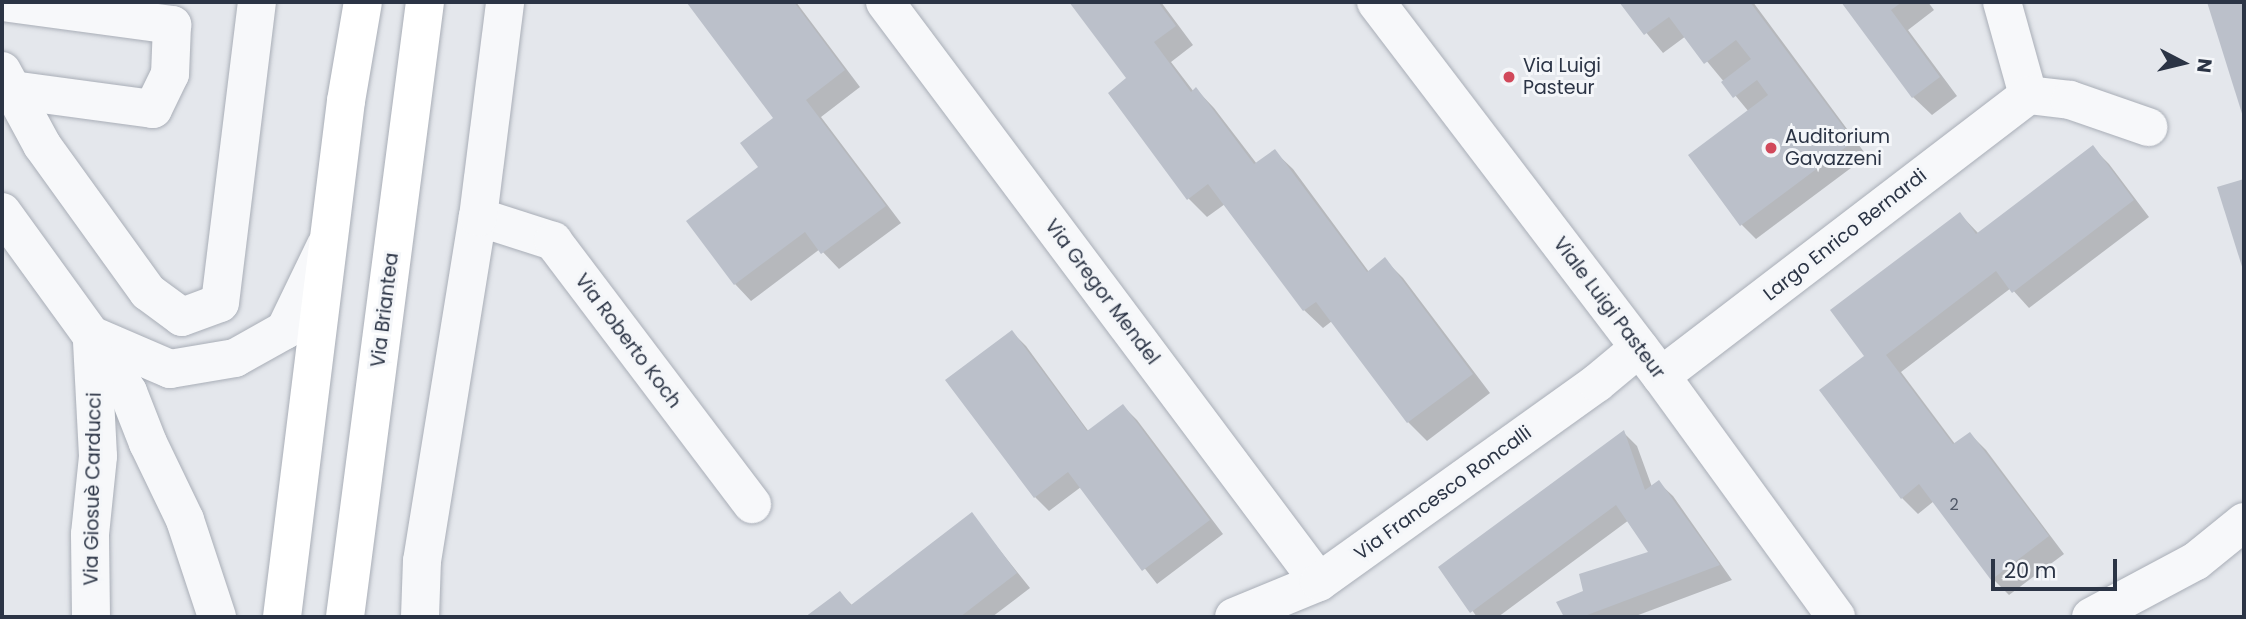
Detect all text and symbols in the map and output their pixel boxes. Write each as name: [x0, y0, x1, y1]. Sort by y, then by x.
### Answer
north arrow: [2148, 28, 2218, 98]
place label: Via Luigi Pasteur: [1523, 55, 1601, 99]
text: N: [2190, 57, 2219, 74]
marker: Via Luigi Pasteur: [1501, 69, 1517, 85]
place label: Auditorium Gavazzeni: [1785, 126, 1890, 170]
marker: Auditorium Gavazzeni: [1763, 140, 1779, 156]
street label: Largo Enrico Bernardi: [1759, 164, 1931, 306]
street label: Via Gregor Mendel: [1040, 215, 1164, 369]
street label: Viale Luigi Pasteur: [1548, 233, 1670, 383]
street label: Via Briantea: [367, 251, 403, 369]
street label: Via Roberto Koch: [570, 269, 686, 413]
street label: Via Giosuè Carducci: [80, 392, 106, 586]
street label: Via Francesco Roncalli: [1350, 421, 1536, 565]
house number: 2: [1949, 495, 1959, 515]
scale bar: [1994, 546, 2120, 590]
text: 20 m: [2004, 556, 2057, 585]

